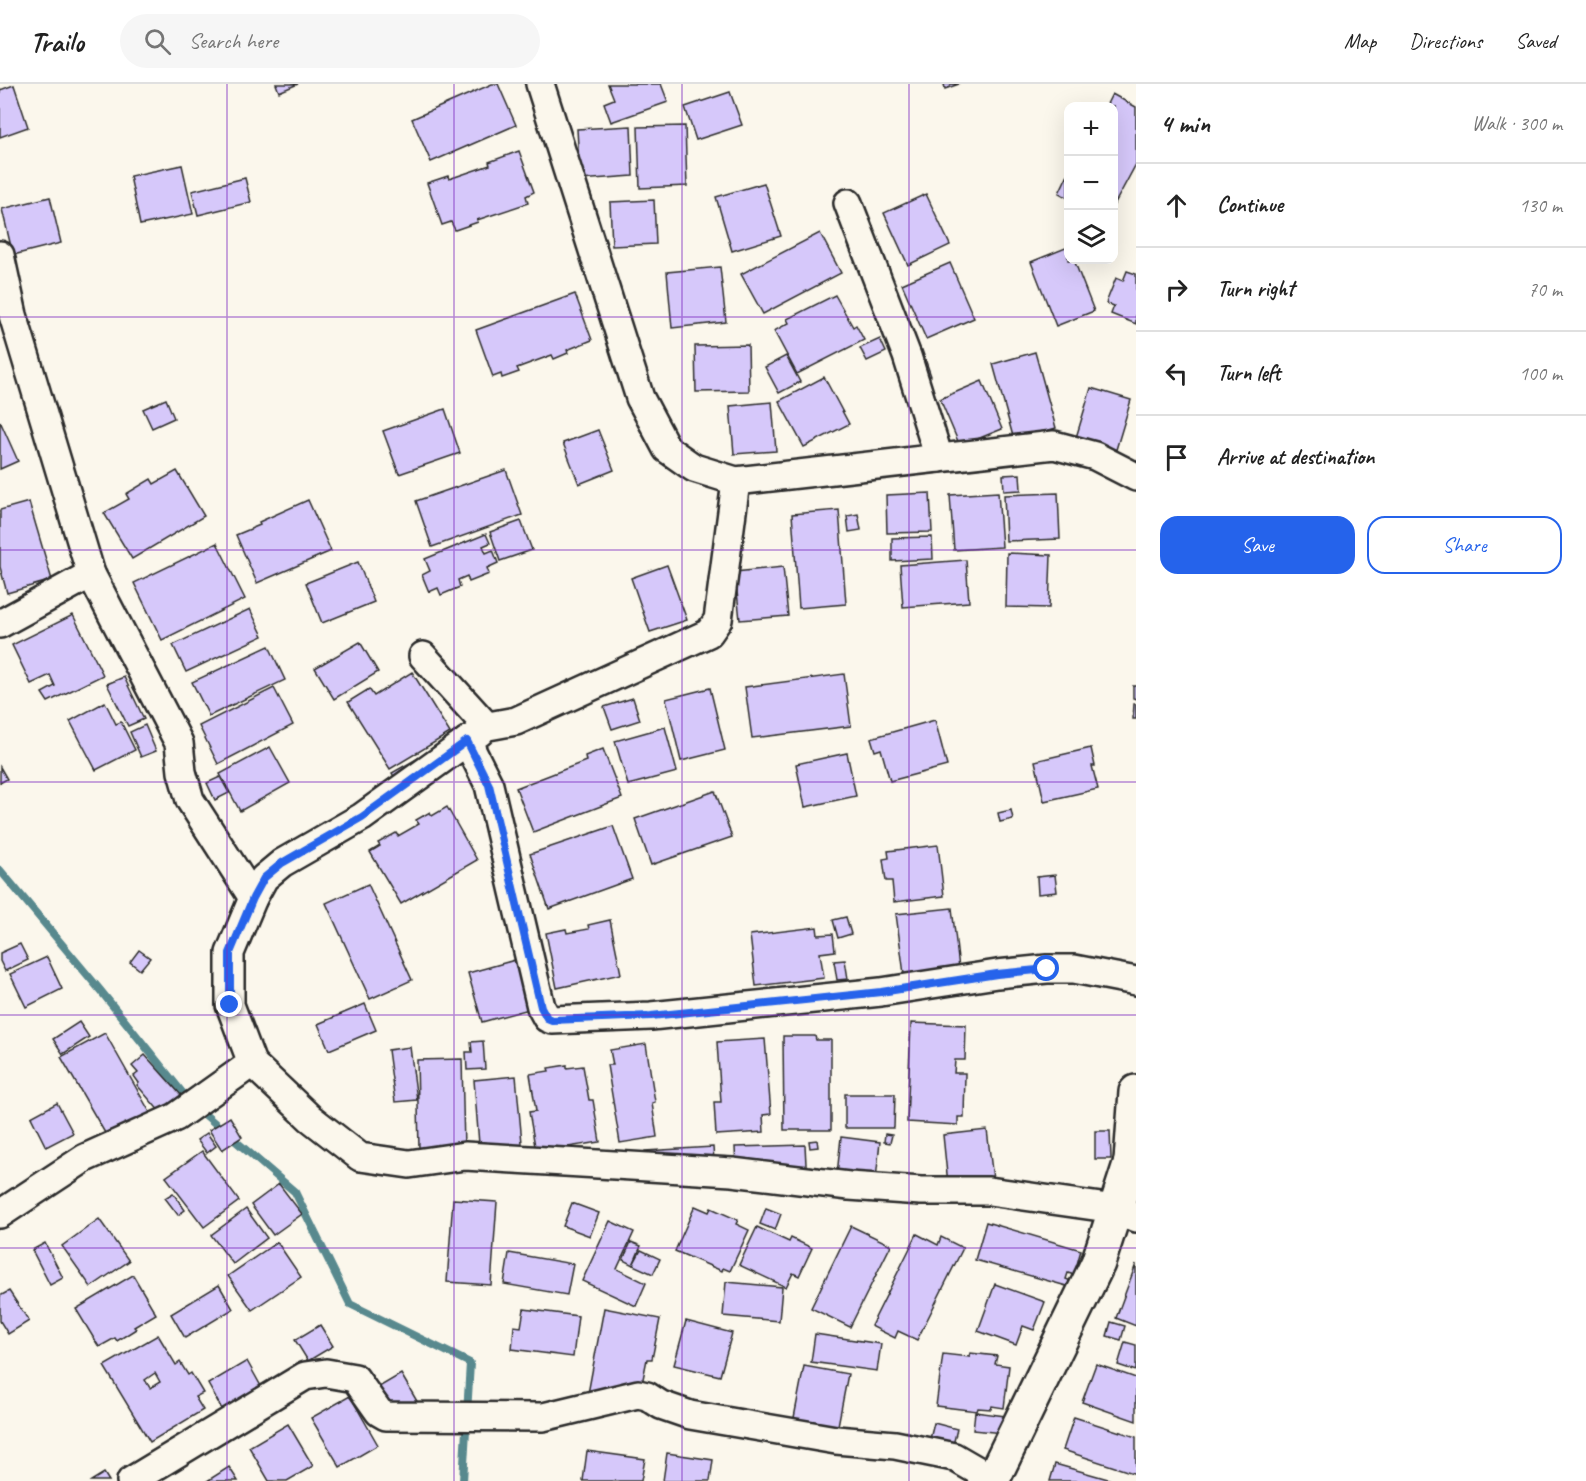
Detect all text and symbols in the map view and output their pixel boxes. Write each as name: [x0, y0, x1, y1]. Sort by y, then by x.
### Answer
search box: [120, 14, 540, 68]
text: Trailo: [30, 24, 84, 59]
icon: search: [141, 25, 174, 58]
text: Search here: [189, 27, 278, 55]
text: Map: [1344, 28, 1376, 54]
text: Directions: [1409, 28, 1482, 54]
text: Saved: [1515, 28, 1556, 54]
map controls: [1064, 102, 1118, 264]
button: +: [1064, 102, 1118, 156]
text: 4 min: [1160, 107, 1210, 140]
text: Walk · 300 m: [1472, 111, 1562, 136]
button: −: [1064, 156, 1118, 210]
icon: ahead: [1160, 189, 1193, 222]
text: Continue: [1217, 191, 1283, 219]
text: 130 m: [1519, 193, 1562, 218]
button: layers: [1064, 210, 1118, 264]
icon: right: [1160, 273, 1193, 306]
text: Turn right: [1217, 275, 1294, 303]
text: 70 m: [1528, 277, 1562, 302]
icon: left: [1160, 357, 1193, 390]
text: Turn left: [1217, 359, 1281, 387]
text: 100 m: [1519, 361, 1562, 386]
icon: arrive: [1160, 441, 1193, 474]
text: Arrive at destination: [1217, 443, 1374, 471]
button: Save: [1160, 516, 1355, 574]
button: Share: [1367, 516, 1562, 574]
route start: [1033, 955, 1059, 981]
route end: [216, 991, 242, 1017]

